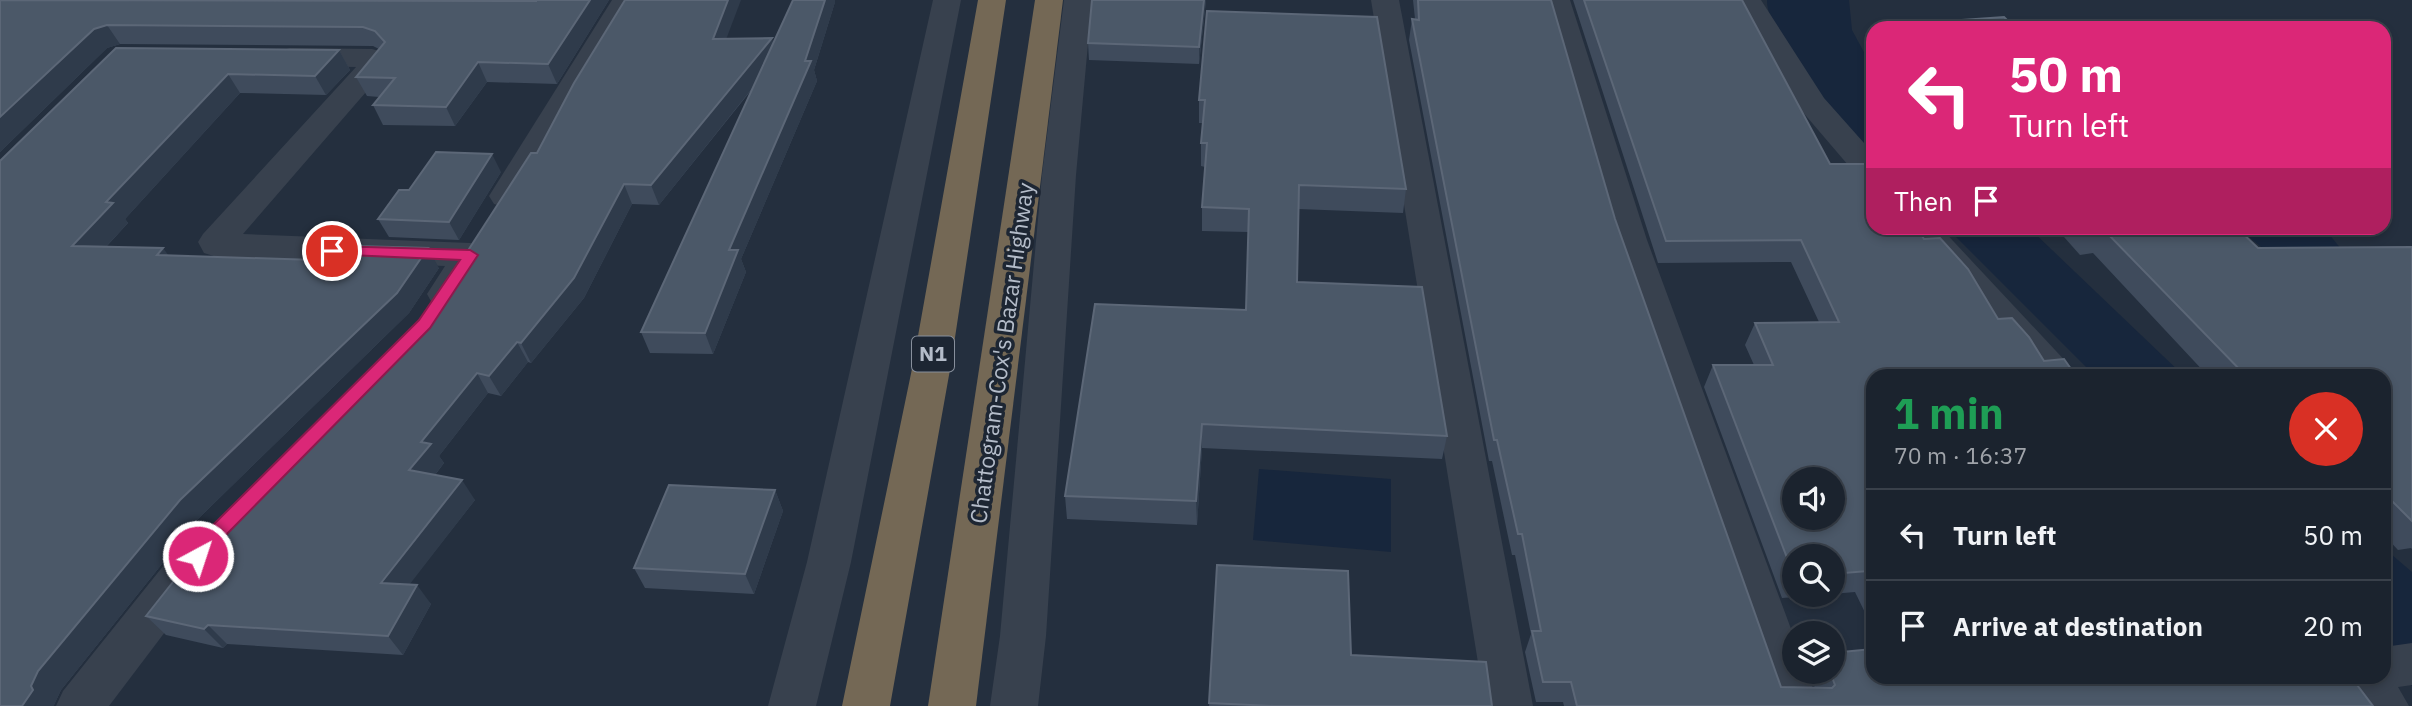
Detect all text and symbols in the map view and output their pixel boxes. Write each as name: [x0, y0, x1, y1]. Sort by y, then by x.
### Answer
text: 50 m: [2009, 42, 2123, 105]
icon: left: [1894, 49, 1985, 140]
text: Turn left: [2009, 104, 2129, 146]
street label: Chattogram-Cox's Bazar Highway: [962, 180, 1040, 525]
icon: arrive: [1967, 182, 2005, 220]
text: Then: [1894, 184, 1953, 218]
pin: [302, 221, 362, 281]
icon: arrive: [313, 232, 351, 270]
road number: N1: [912, 336, 954, 372]
text: 1 min: [1894, 386, 2004, 441]
button: close: [2289, 392, 2363, 466]
text: 70 m · 16:37: [1894, 440, 2027, 470]
map controls: [1782, 467, 1845, 684]
button: sound: [1782, 467, 1845, 530]
icon: left: [1894, 516, 1932, 554]
text: Turn left: [1953, 518, 2056, 552]
text: 50 m: [2303, 518, 2363, 552]
position arrow: [161, 519, 235, 593]
button: search: [1782, 544, 1845, 607]
icon: arrive: [1894, 607, 1932, 645]
text: Arrive at destination: [1953, 609, 2203, 643]
text: 20 m: [2303, 609, 2363, 643]
button: layers: [1782, 621, 1845, 684]

